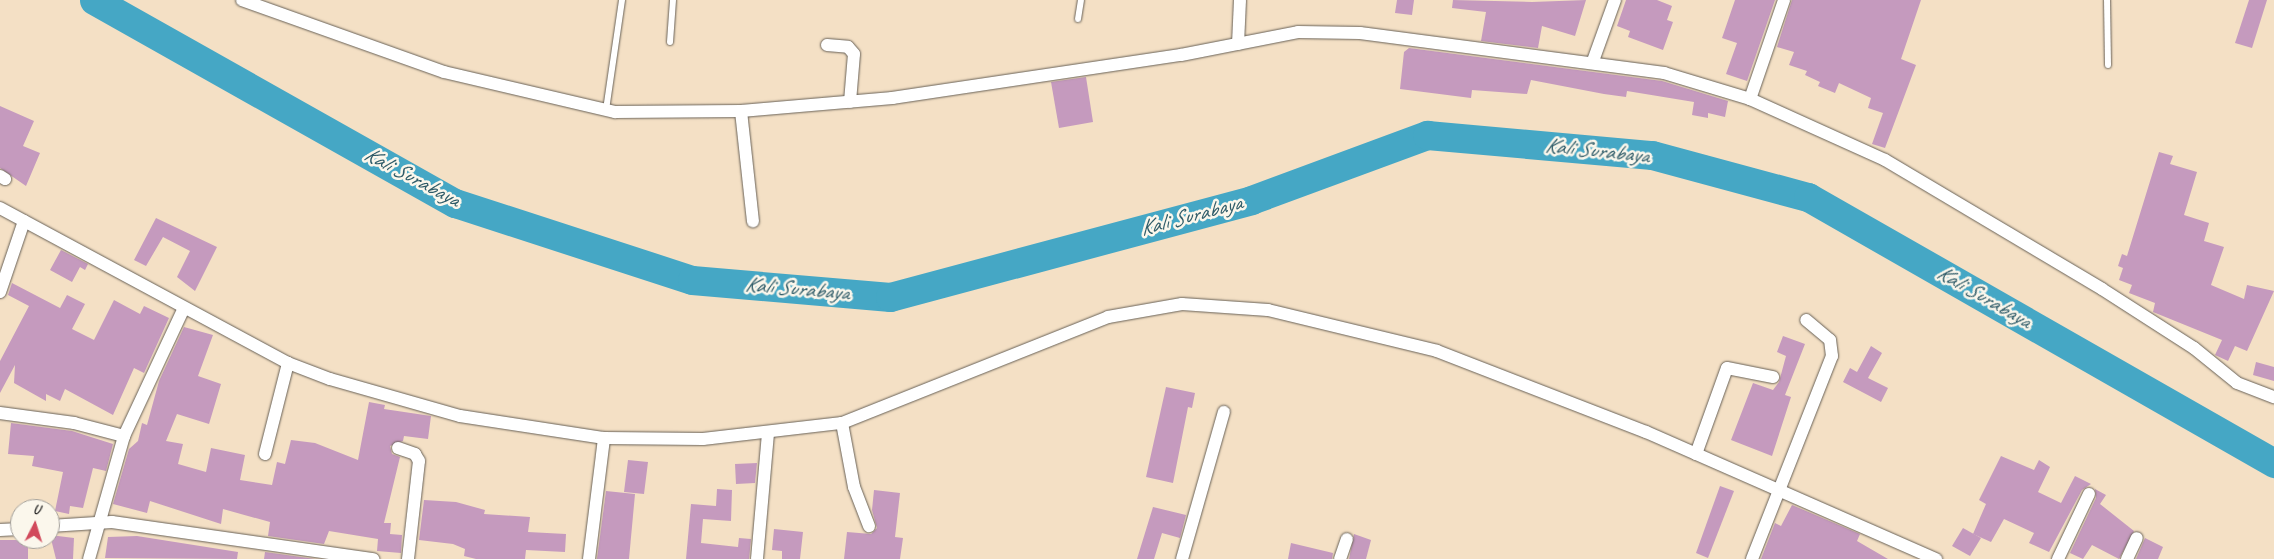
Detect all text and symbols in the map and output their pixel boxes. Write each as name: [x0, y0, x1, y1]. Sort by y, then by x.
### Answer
water label: Kali Surabaya: [1544, 132, 1650, 170]
water label: Kali Surabaya: [360, 141, 464, 213]
water label: Kali Surabaya: [1138, 190, 1244, 242]
water label: Kali Surabaya: [1933, 260, 2035, 334]
water label: Kali Surabaya: [744, 271, 850, 307]
north arrow: [10, 499, 60, 549]
text: U: [32, 501, 40, 518]

